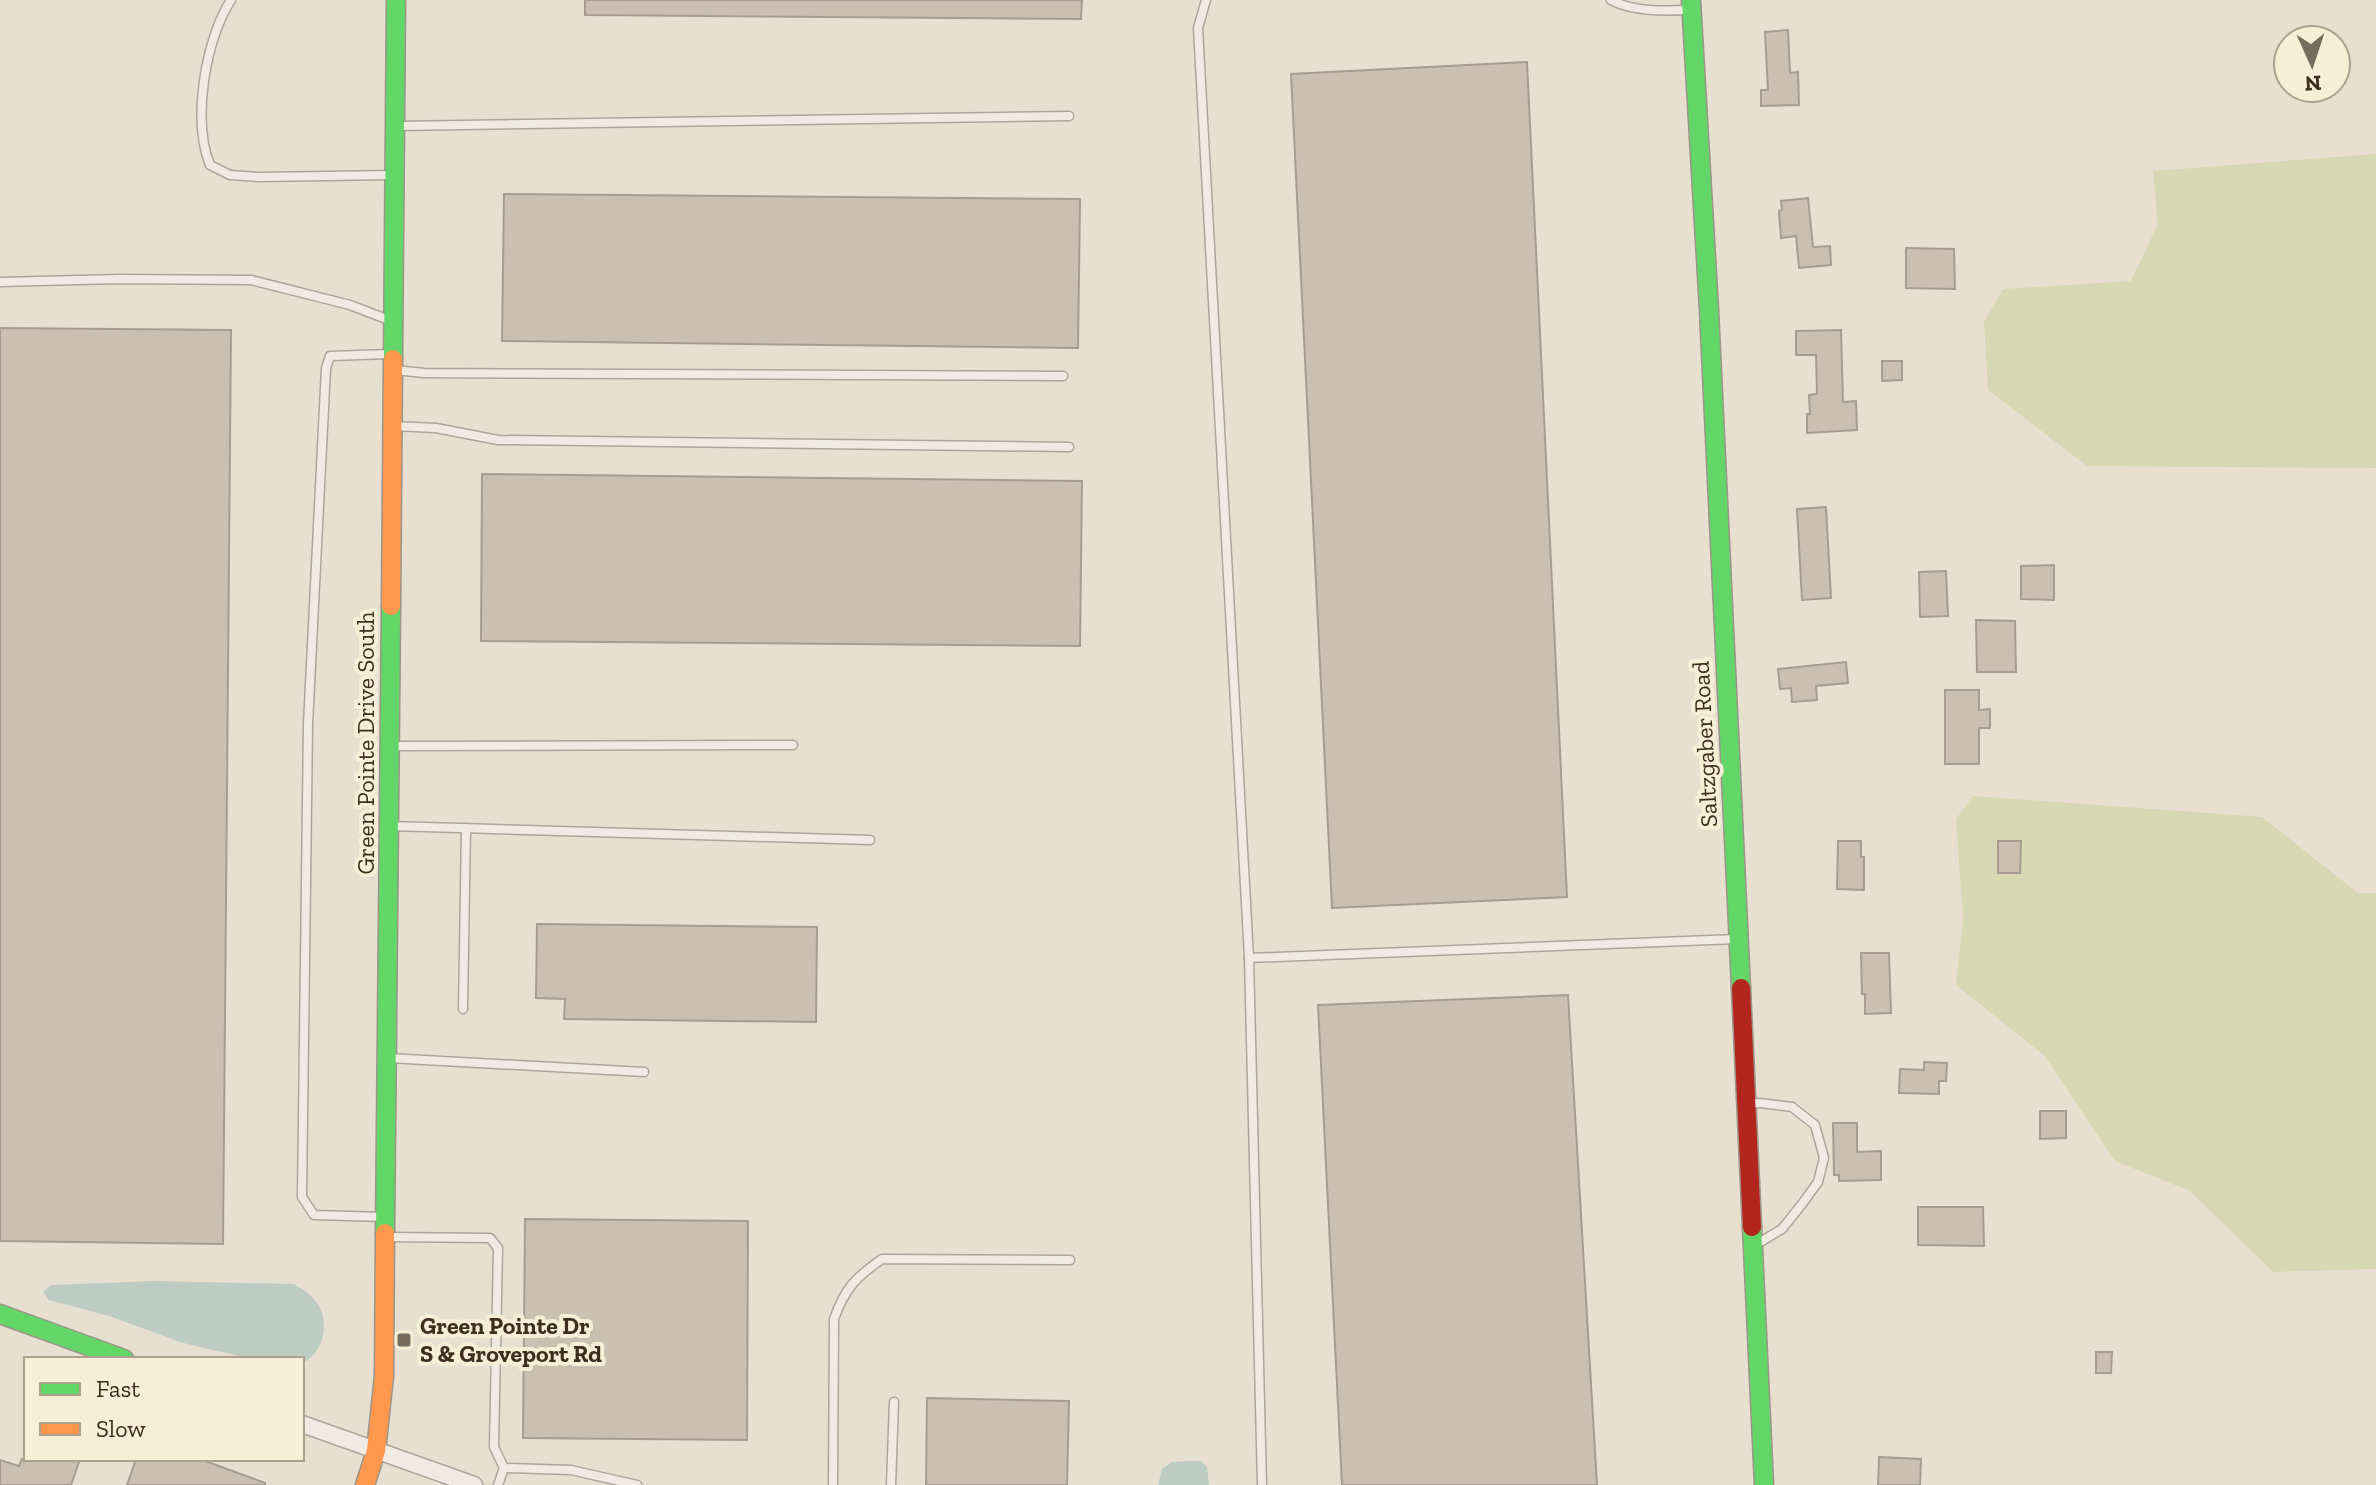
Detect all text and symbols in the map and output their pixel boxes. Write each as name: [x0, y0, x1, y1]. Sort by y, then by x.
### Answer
north arrow: [2272, 24, 2352, 104]
text: N: [2304, 70, 2322, 97]
street label: Green Pointe Drive South: [351, 611, 380, 874]
street label: Saltzgaber Road: [1686, 660, 1723, 828]
place label: Green Pointe Dr S & Groveport Rd: [420, 1311, 602, 1368]
marker: Green Pointe Dr S & Groveport Rd: [395, 1331, 413, 1349]
legend: [24, 1357, 304, 1461]
text: Fast: [96, 1374, 140, 1403]
text: Slow: [96, 1414, 146, 1443]

